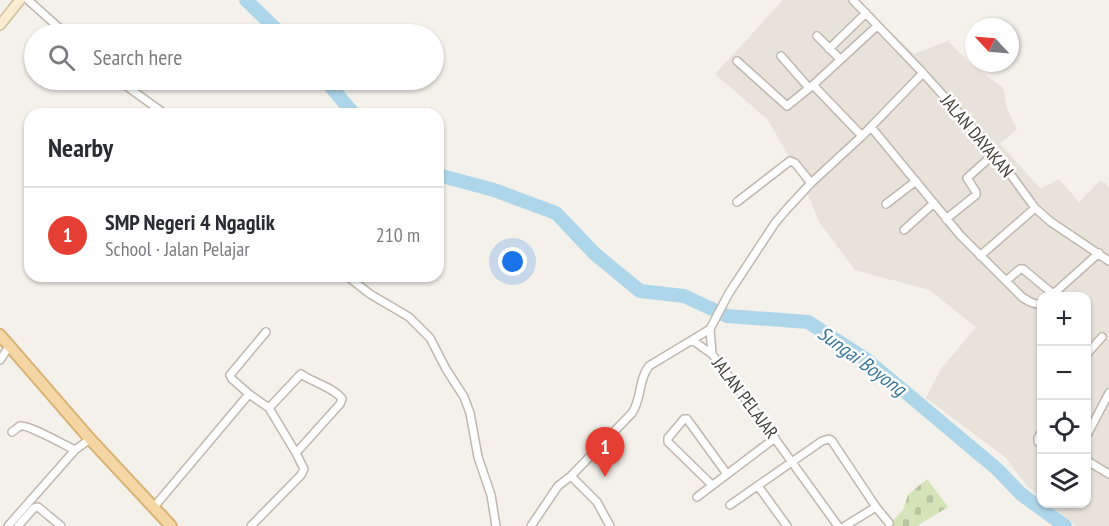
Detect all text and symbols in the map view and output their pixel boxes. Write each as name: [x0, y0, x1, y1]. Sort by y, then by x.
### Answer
north arrow: [965, 18, 1019, 72]
search box: [24, 24, 444, 90]
icon: search: [45, 41, 78, 74]
text: Search here: [93, 43, 182, 71]
street label: JALAN DAYAKAN: [935, 89, 1019, 182]
text: Nearby: [48, 131, 113, 164]
text: SMP Negeri 4 Ngaglik: [105, 208, 275, 236]
text: 1: [63, 222, 72, 248]
text: 210 m: [376, 222, 420, 248]
text: School · Jalan Pelajar: [105, 236, 250, 262]
your location: [498, 247, 527, 276]
map controls: [1037, 292, 1091, 508]
button: +: [1037, 292, 1091, 346]
water label: Sungai Boyong: [813, 320, 912, 402]
button: −: [1037, 346, 1091, 400]
street label: JALAN PELAJAR: [707, 352, 784, 443]
button: locate: [1037, 400, 1091, 454]
pin: 1: [586, 428, 624, 477]
button: layers: [1037, 454, 1091, 508]

